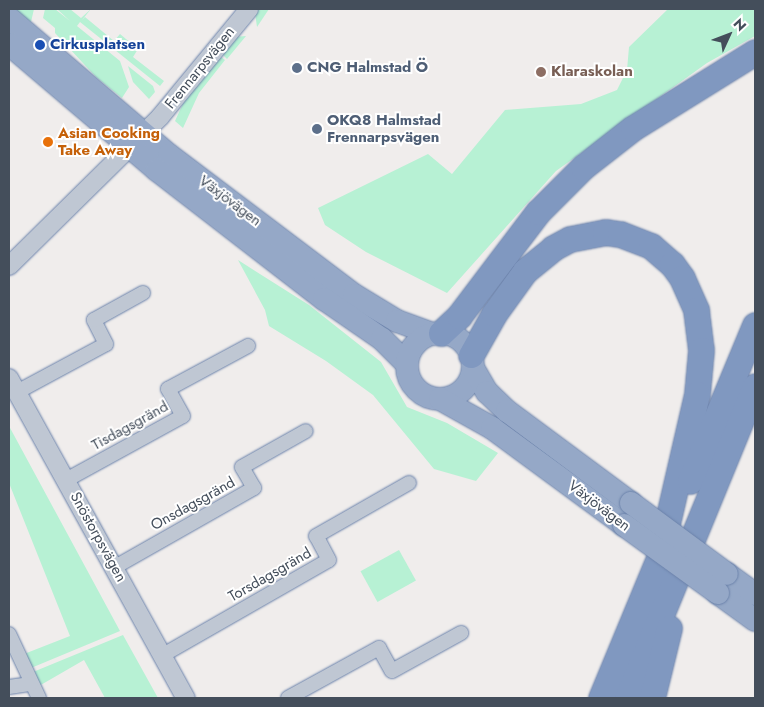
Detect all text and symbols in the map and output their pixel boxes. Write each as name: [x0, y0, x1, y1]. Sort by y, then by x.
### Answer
north arrow: [704, 10, 754, 60]
text: N: [729, 14, 751, 36]
street label: Frennarpsvägen: [161, 23, 239, 113]
place label: Cirkusplatsen: [50, 36, 145, 54]
marker: Cirkusplatsen: [34, 39, 46, 51]
place label: CNG Halmstad Ö: [307, 59, 428, 77]
marker: CNG Halmstad Ö: [291, 62, 303, 74]
place label: Klaraskolan: [551, 63, 633, 81]
marker: Klaraskolan: [535, 66, 547, 78]
place label: OKQ8 Halmstad Frennarpsvägen: [327, 111, 441, 146]
marker: OKQ8 Halmstad Frennarpsvägen: [311, 123, 323, 135]
place label: Asian Cooking Take Away: [58, 124, 160, 159]
marker: Asian Cooking Take Away: [42, 136, 54, 148]
street label: Växjövägen: [195, 172, 265, 230]
street label: Tisdagsgränd: [89, 398, 171, 454]
street label: Onsdagsgränd: [148, 473, 238, 535]
street label: Växjövägen: [564, 477, 634, 535]
street label: Snöstorpsvägen: [66, 489, 130, 585]
street label: Torsdagsgränd: [225, 544, 315, 606]

